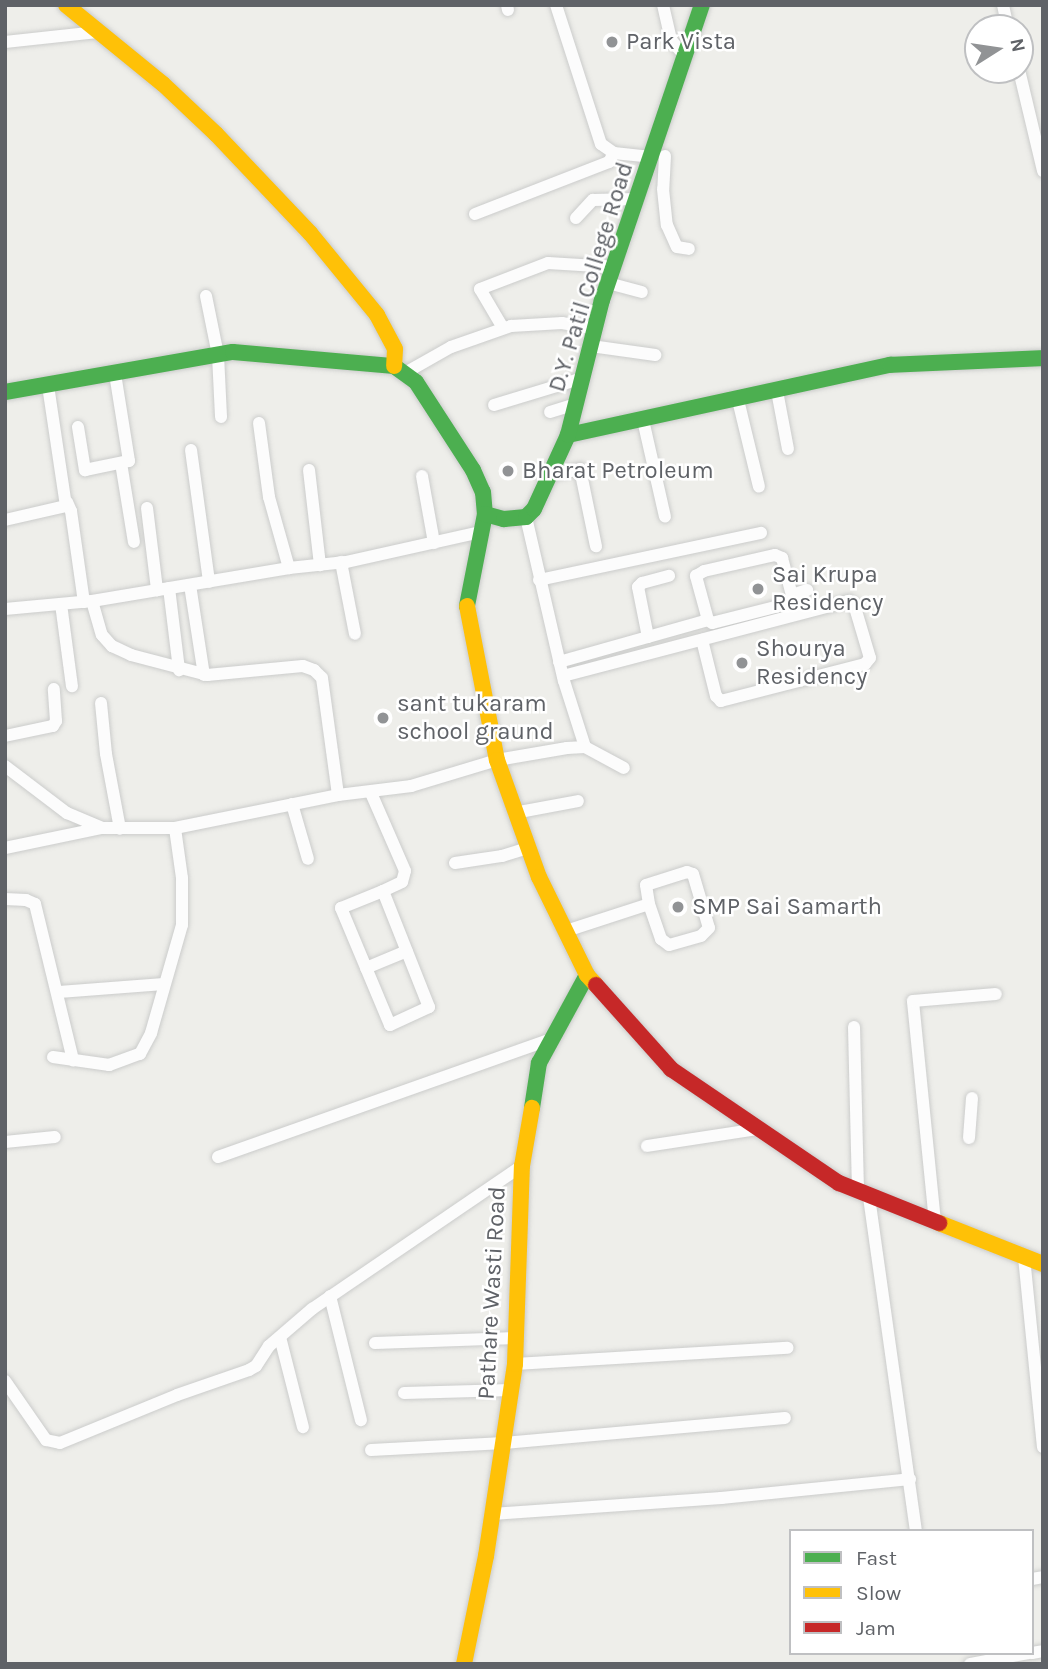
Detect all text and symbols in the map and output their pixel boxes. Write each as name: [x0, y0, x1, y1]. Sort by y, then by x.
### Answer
north arrow: [964, 14, 1034, 84]
place label: Park Vista: [626, 28, 736, 56]
marker: Park Vista: [604, 34, 620, 50]
text: N: [1005, 36, 1030, 54]
street label: D.Y. Patil College Road: [542, 159, 640, 395]
place label: Bharat Petroleum: [522, 457, 714, 485]
marker: Bharat Petroleum: [500, 463, 516, 479]
place label: Sai Krupa Residency: [772, 561, 883, 617]
marker: Sai Krupa Residency: [750, 581, 766, 597]
place label: Shourya Residency: [756, 635, 867, 691]
marker: Shourya Residency: [734, 655, 750, 671]
place label: sant tukaram school graund: [397, 690, 554, 746]
marker: sant tukaram school graund: [375, 710, 391, 726]
place label: SMP Sai Samarth: [692, 893, 882, 921]
marker: SMP Sai Samarth: [670, 899, 686, 915]
street label: Pathare Wasti Road: [472, 1186, 512, 1400]
legend: [789, 1529, 1034, 1655]
text: Fast: [856, 1546, 897, 1570]
text: Slow: [856, 1581, 901, 1605]
text: Jam: [856, 1616, 896, 1640]

